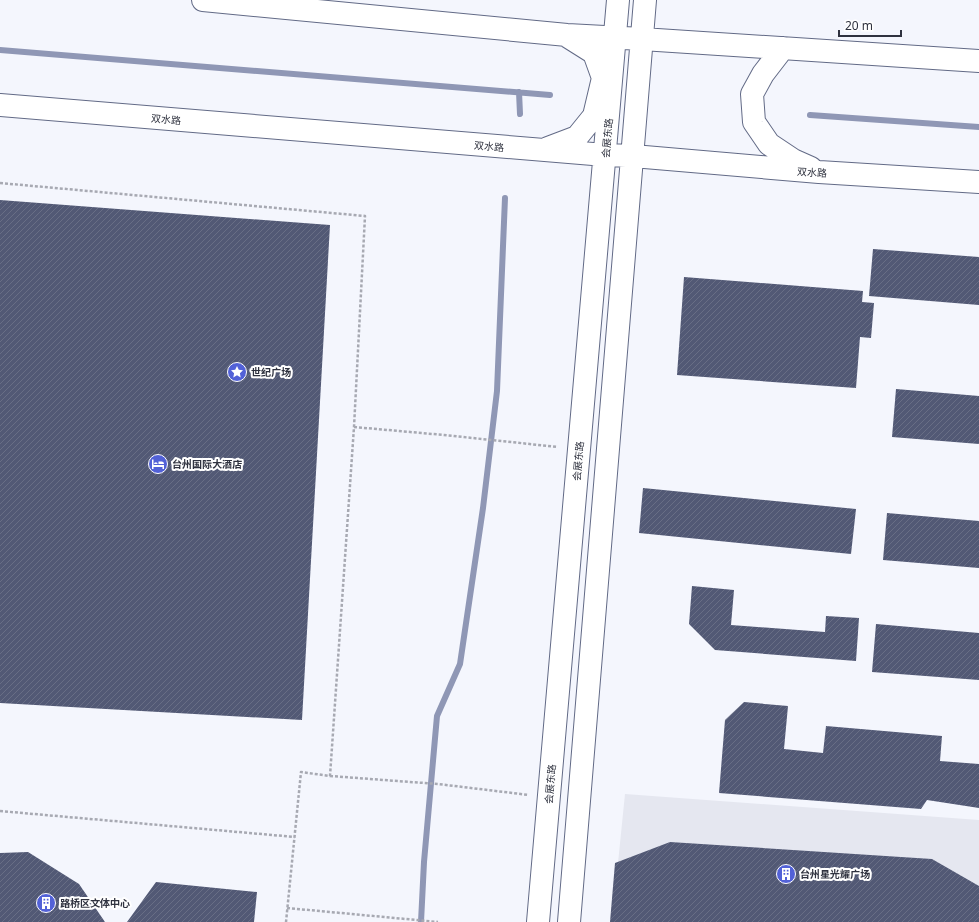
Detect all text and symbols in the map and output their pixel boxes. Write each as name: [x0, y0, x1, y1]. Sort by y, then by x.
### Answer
scale bar: [839, 12, 901, 38]
text: 20 m: [845, 17, 873, 34]
street label: 双水路: [150, 111, 182, 127]
street label: 会展东路: [598, 117, 616, 159]
street label: 双水路: [473, 138, 505, 154]
street label: 双水路: [797, 164, 827, 180]
place icon: 世纪广场: [226, 361, 248, 383]
place label: 世纪广场: [251, 365, 291, 379]
street label: 会展东路: [569, 440, 587, 482]
hotel icon: 台州国际大酒店: [147, 453, 169, 475]
place label: 台州国际大酒店: [172, 457, 242, 471]
street label: 会展东路: [541, 763, 559, 805]
building icon: 台州星光耀广场: [775, 863, 797, 885]
place label: 台州星光耀广场: [800, 867, 870, 881]
building icon: 路桥区文体中心: [35, 892, 57, 914]
place label: 路桥区文体中心: [60, 896, 130, 910]

